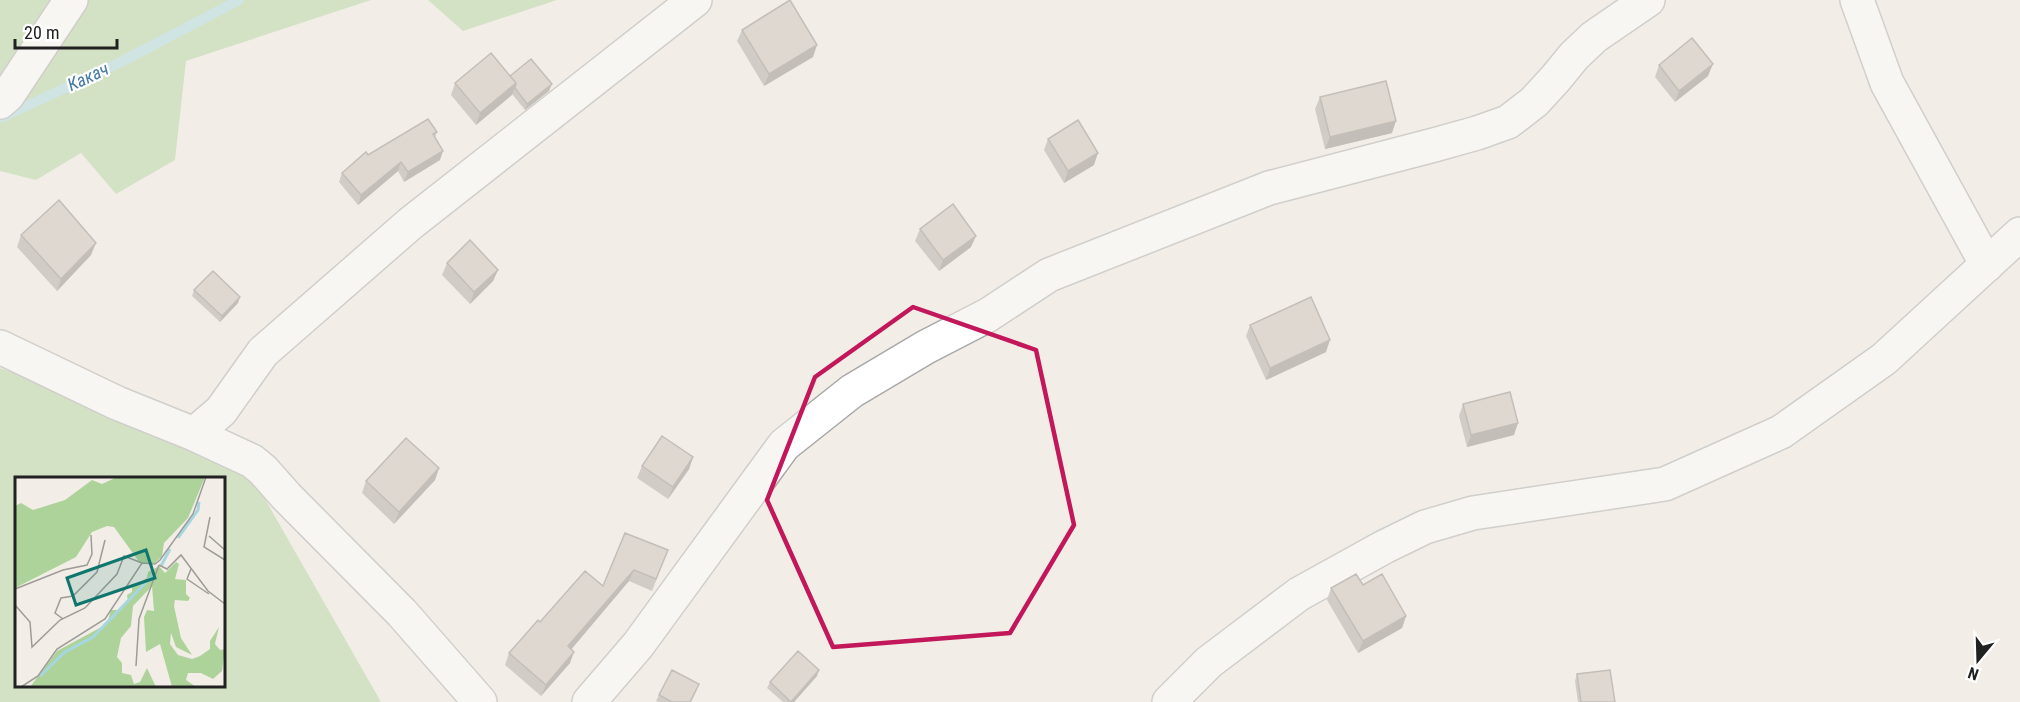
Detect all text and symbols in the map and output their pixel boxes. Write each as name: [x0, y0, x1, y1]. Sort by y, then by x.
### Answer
scale bar: [15, 12, 117, 50]
text: 20 m: [24, 22, 59, 43]
water label: Какач: [64, 58, 112, 95]
inset map: [15, 477, 225, 687]
north arrow: [1948, 630, 2008, 690]
text: N: [1966, 663, 1981, 684]

